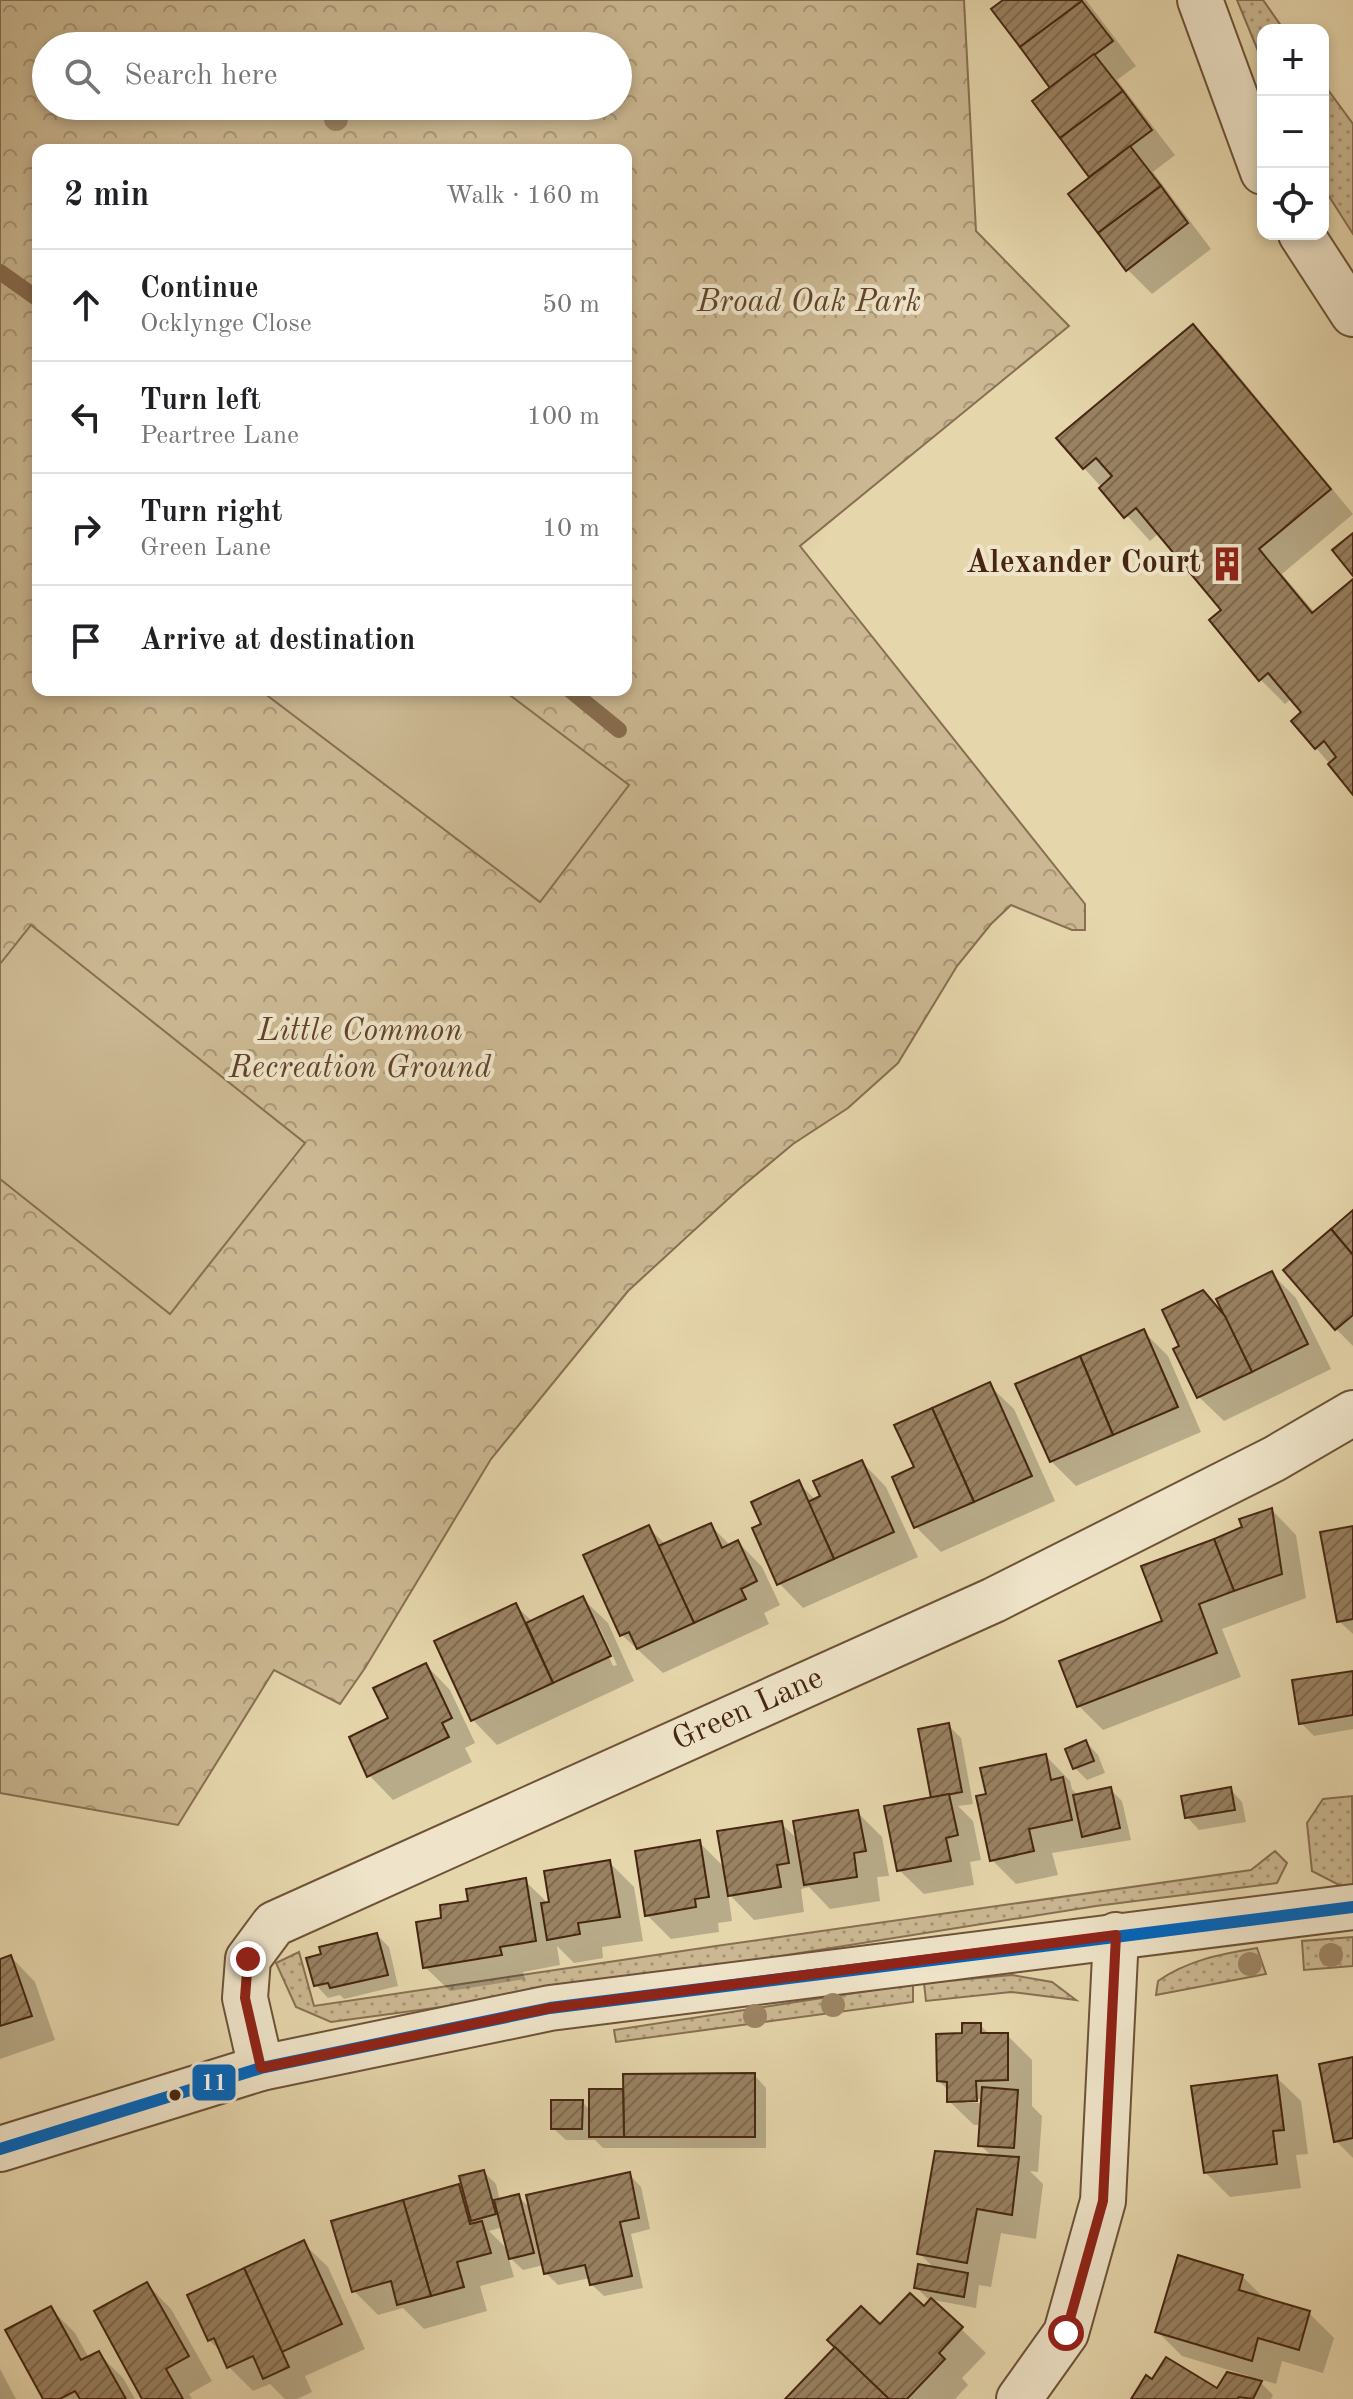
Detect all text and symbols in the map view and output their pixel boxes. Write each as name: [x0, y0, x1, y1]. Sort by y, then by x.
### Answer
map controls: [1257, 24, 1329, 240]
button: +: [1257, 24, 1329, 96]
search box: [32, 32, 632, 120]
icon: search: [60, 54, 104, 98]
text: Search here: [124, 61, 278, 91]
button: −: [1257, 96, 1329, 168]
button: locate: [1257, 168, 1329, 240]
text: 2 min: [64, 179, 149, 213]
text: Walk · 160 m: [446, 183, 600, 209]
text: Continue: [140, 274, 259, 304]
icon: ahead: [64, 283, 108, 327]
park label: Broad Oak Park: [696, 287, 921, 319]
text: 50 m: [542, 292, 600, 318]
text: Ocklynge Close: [140, 311, 312, 337]
text: Turn left: [140, 386, 261, 416]
icon: left: [64, 395, 108, 439]
text: 100 m: [527, 404, 600, 430]
text: Peartree Lane: [140, 423, 299, 449]
text: Turn right: [140, 498, 282, 528]
icon: right: [64, 507, 108, 551]
text: 10 m: [542, 516, 600, 542]
text: Green Lane: [140, 535, 271, 561]
building icon: Alexander Court: [1208, 545, 1246, 583]
place label: Alexander Court: [966, 548, 1201, 580]
icon: arrive: [64, 619, 108, 663]
text: Arrive at destination: [140, 626, 415, 656]
park label: Little Common Recreation Ground: [228, 1016, 492, 1085]
street label: Green Lane: [668, 1663, 828, 1757]
route end: [230, 1941, 266, 1977]
line badge: 11: [191, 2063, 237, 2102]
text: 11: [201, 2073, 227, 2095]
unlabelled marker: [167, 2087, 183, 2103]
route start: [1048, 2315, 1084, 2351]

